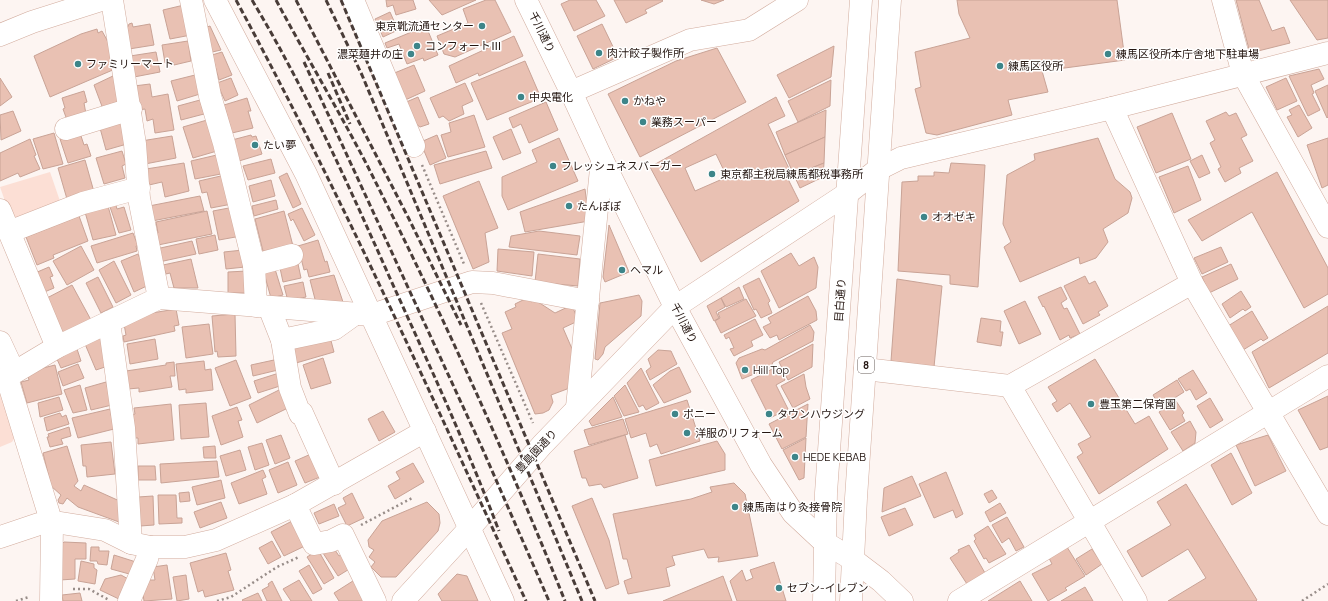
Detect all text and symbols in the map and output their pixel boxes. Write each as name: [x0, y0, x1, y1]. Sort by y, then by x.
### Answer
street label: 千川通り: [526, 9, 559, 55]
place label: 東京靴流通センター: [375, 18, 474, 33]
marker: 東京靴流通センター: [477, 21, 487, 31]
place label: コンフォートⅢ: [425, 38, 502, 53]
marker: コンフォートⅢ: [412, 41, 422, 51]
place label: 肉汁餃子製作所: [607, 45, 685, 60]
place label: 濃菜麺井の庄: [337, 46, 403, 61]
place label: 練馬区役所本庁舎地下駐車場: [1116, 46, 1259, 61]
marker: 肉汁餃子製作所: [594, 48, 604, 58]
marker: 濃菜麺井の庄: [406, 49, 416, 59]
marker: 練馬区役所本庁舎地下駐車場: [1103, 49, 1113, 59]
place label: ファミリーマート: [86, 56, 174, 71]
place label: 練馬区役所: [1008, 58, 1064, 73]
marker: ファミリーマート: [73, 59, 83, 69]
marker: 練馬区役所: [995, 61, 1005, 71]
place label: 中央電化: [529, 89, 573, 104]
marker: 中央電化: [516, 92, 526, 102]
place label: かねや: [633, 93, 666, 108]
marker: かねや: [620, 96, 630, 106]
place label: 業務スーパー: [651, 114, 717, 129]
marker: 業務スーパー: [638, 117, 648, 127]
place label: たい夢: [263, 137, 296, 152]
marker: たい夢: [250, 140, 260, 150]
place label: フレッシュネスバーガー: [561, 158, 682, 173]
marker: フレッシュネスバーガー: [548, 161, 558, 171]
place label: 東京都主税局練馬都税事務所: [720, 166, 864, 181]
marker: 東京都主税局練馬都税事務所: [707, 169, 717, 179]
place label: たんぽぽ: [577, 198, 621, 213]
marker: たんぽぽ: [564, 201, 574, 211]
place label: オオゼキ: [932, 209, 976, 224]
marker: オオゼキ: [919, 212, 929, 222]
place label: ヘマル: [630, 262, 663, 277]
marker: ヘマル: [617, 265, 627, 275]
street label: 目白通り: [830, 277, 849, 322]
street label: 千川通り: [668, 300, 701, 346]
road number: 8: [858, 357, 874, 373]
place label: Hill Top: [753, 362, 790, 377]
marker: Hill Top: [740, 365, 750, 375]
place label: 豊玉第二保育園: [1099, 396, 1176, 411]
marker: 豊玉第二保育園: [1086, 399, 1096, 409]
place label: ポニー: [683, 406, 716, 421]
place label: タウンハウジング: [777, 406, 865, 421]
marker: ポニー: [670, 409, 680, 419]
marker: タウンハウジング: [764, 409, 774, 419]
street label: 豊島園通り: [511, 425, 560, 476]
place label: 洋服のリフォーム: [695, 425, 783, 440]
marker: 洋服のリフォーム: [682, 428, 692, 438]
place label: HEDE KEBAB: [803, 449, 866, 464]
marker: HEDE KEBAB: [790, 452, 800, 462]
place label: 練馬南はり灸接骨院: [743, 499, 842, 514]
marker: 練馬南はり灸接骨院: [730, 502, 740, 512]
place label: セブン-イレブン: [787, 580, 869, 595]
marker: セブン-イレブン: [774, 583, 784, 593]

